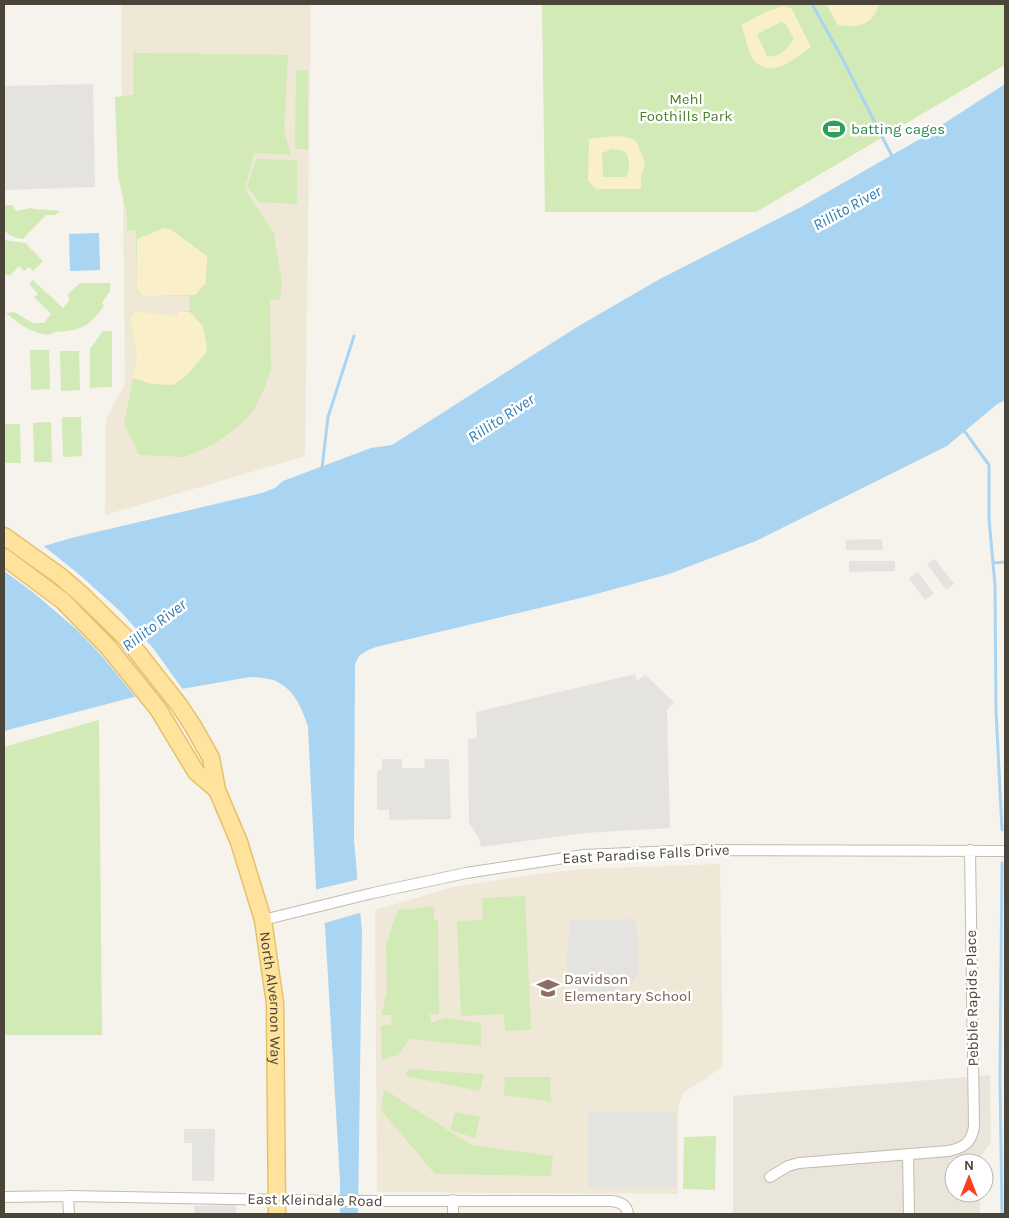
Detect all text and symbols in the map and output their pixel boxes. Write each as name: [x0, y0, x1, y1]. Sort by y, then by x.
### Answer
park label: Mehl Foothills Park: [639, 90, 733, 125]
sports icon: batting cages: [821, 116, 847, 142]
place label: batting cages: [851, 120, 945, 138]
water label: Rillito River: [809, 181, 885, 235]
water label: Rillito River: [464, 389, 538, 447]
water label: Rillito River: [118, 594, 190, 655]
street label: East Paradise Falls Drive: [562, 841, 730, 867]
street label: North Alvernon Way: [256, 930, 285, 1065]
street label: Pebble Rapids Place: [962, 930, 982, 1066]
place label: Davidson Elementary School: [564, 970, 691, 1005]
school or university icon: Davidson Elementary School: [535, 975, 561, 1001]
north arrow: [944, 1153, 994, 1203]
text: N: [964, 1157, 974, 1174]
street label: East Kleindale Road: [247, 1190, 383, 1210]

